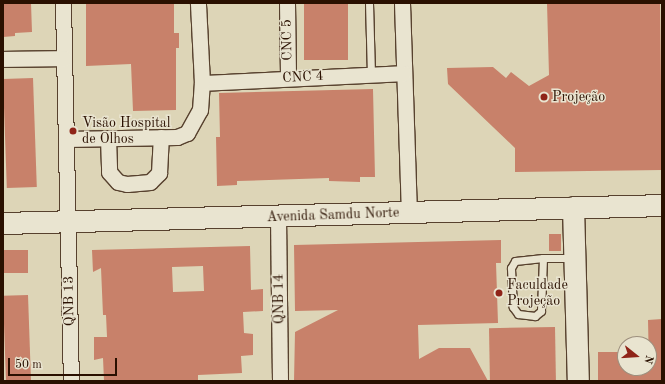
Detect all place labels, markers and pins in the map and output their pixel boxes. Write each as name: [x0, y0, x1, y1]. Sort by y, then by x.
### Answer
place label: Projeção: [552, 89, 605, 105]
marker: Projeção: [539, 92, 549, 102]
place label: Visão Hospital de Olhos: [82, 115, 171, 148]
marker: Visão Hospital de Olhos: [67, 125, 79, 137]
place label: Faculdade Projeção: [507, 277, 568, 310]
marker: Faculdade Projeção: [494, 288, 504, 298]

